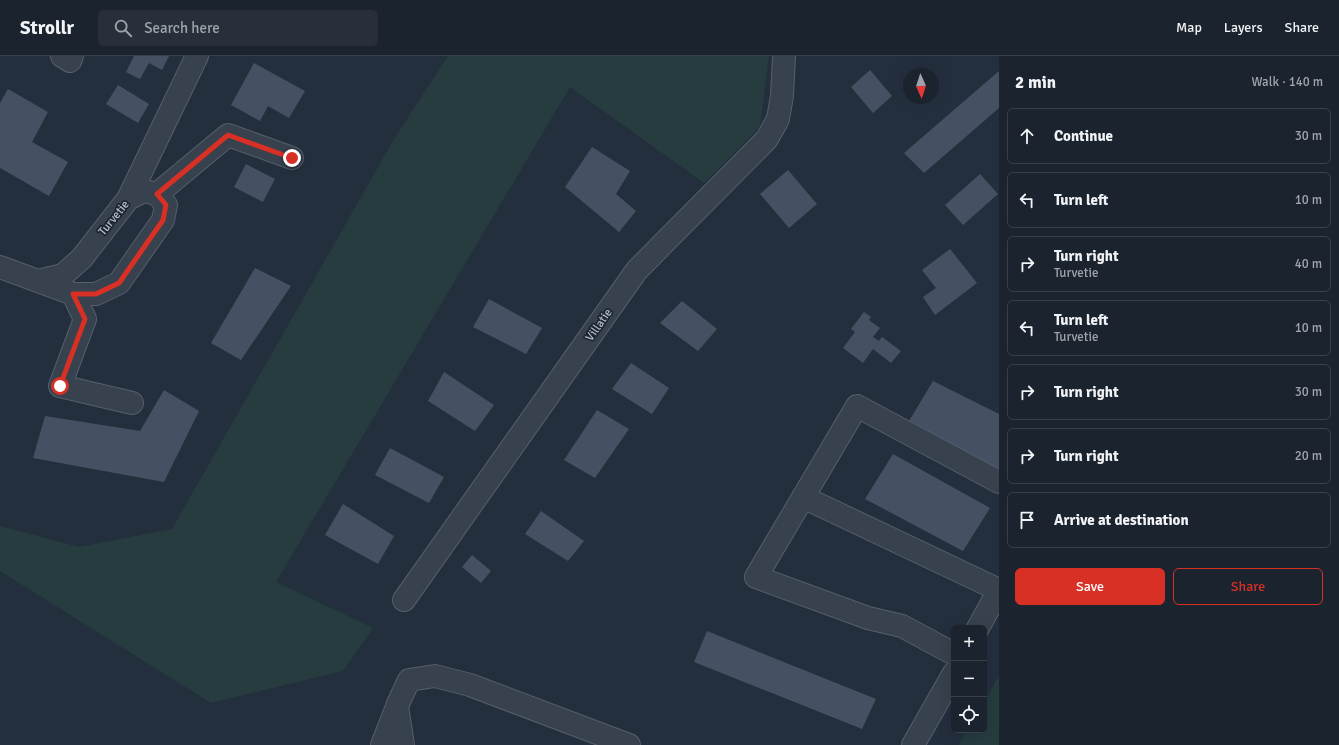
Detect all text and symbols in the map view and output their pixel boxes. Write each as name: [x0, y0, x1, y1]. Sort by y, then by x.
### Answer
search box: [98, 10, 378, 46]
text: Strollr: [20, 16, 74, 40]
icon: search: [112, 17, 134, 39]
text: Search here: [144, 19, 220, 37]
text: Map: [1176, 19, 1202, 36]
text: Layers: [1224, 19, 1263, 36]
text: Share: [1285, 19, 1319, 36]
north arrow: [903, 68, 939, 104]
text: 2 min: [1015, 72, 1056, 93]
text: Walk · 140 m: [1252, 74, 1323, 90]
icon: ahead: [1016, 125, 1038, 147]
text: Continue: [1054, 127, 1113, 145]
text: 30 m: [1295, 128, 1322, 144]
route end: [283, 149, 301, 167]
icon: left: [1016, 189, 1038, 211]
text: Turn left: [1054, 191, 1108, 209]
text: 10 m: [1295, 192, 1322, 208]
street label: Turvetie: [95, 197, 133, 239]
text: Turn right: [1054, 247, 1119, 265]
icon: right: [1016, 253, 1038, 275]
text: 40 m: [1295, 256, 1322, 272]
text: Turvetie: [1054, 265, 1099, 281]
street label: Villatie: [582, 306, 616, 344]
text: Turn left: [1054, 311, 1108, 329]
icon: left: [1016, 317, 1038, 339]
text: 10 m: [1295, 320, 1322, 336]
text: Turvetie: [1054, 329, 1099, 345]
route start: [51, 377, 69, 395]
icon: right: [1016, 381, 1038, 403]
text: Turn right: [1054, 383, 1119, 401]
text: 30 m: [1295, 384, 1322, 400]
icon: right: [1016, 445, 1038, 467]
text: Turn right: [1054, 447, 1119, 465]
text: 20 m: [1295, 448, 1322, 464]
icon: arrive: [1016, 509, 1038, 531]
text: Arrive at destination: [1054, 511, 1189, 529]
button: Save: [1015, 568, 1165, 605]
button: Share: [1173, 568, 1323, 605]
map controls: [951, 625, 987, 733]
button: +: [951, 625, 987, 661]
button: −: [951, 661, 987, 697]
button: locate: [951, 697, 987, 733]

